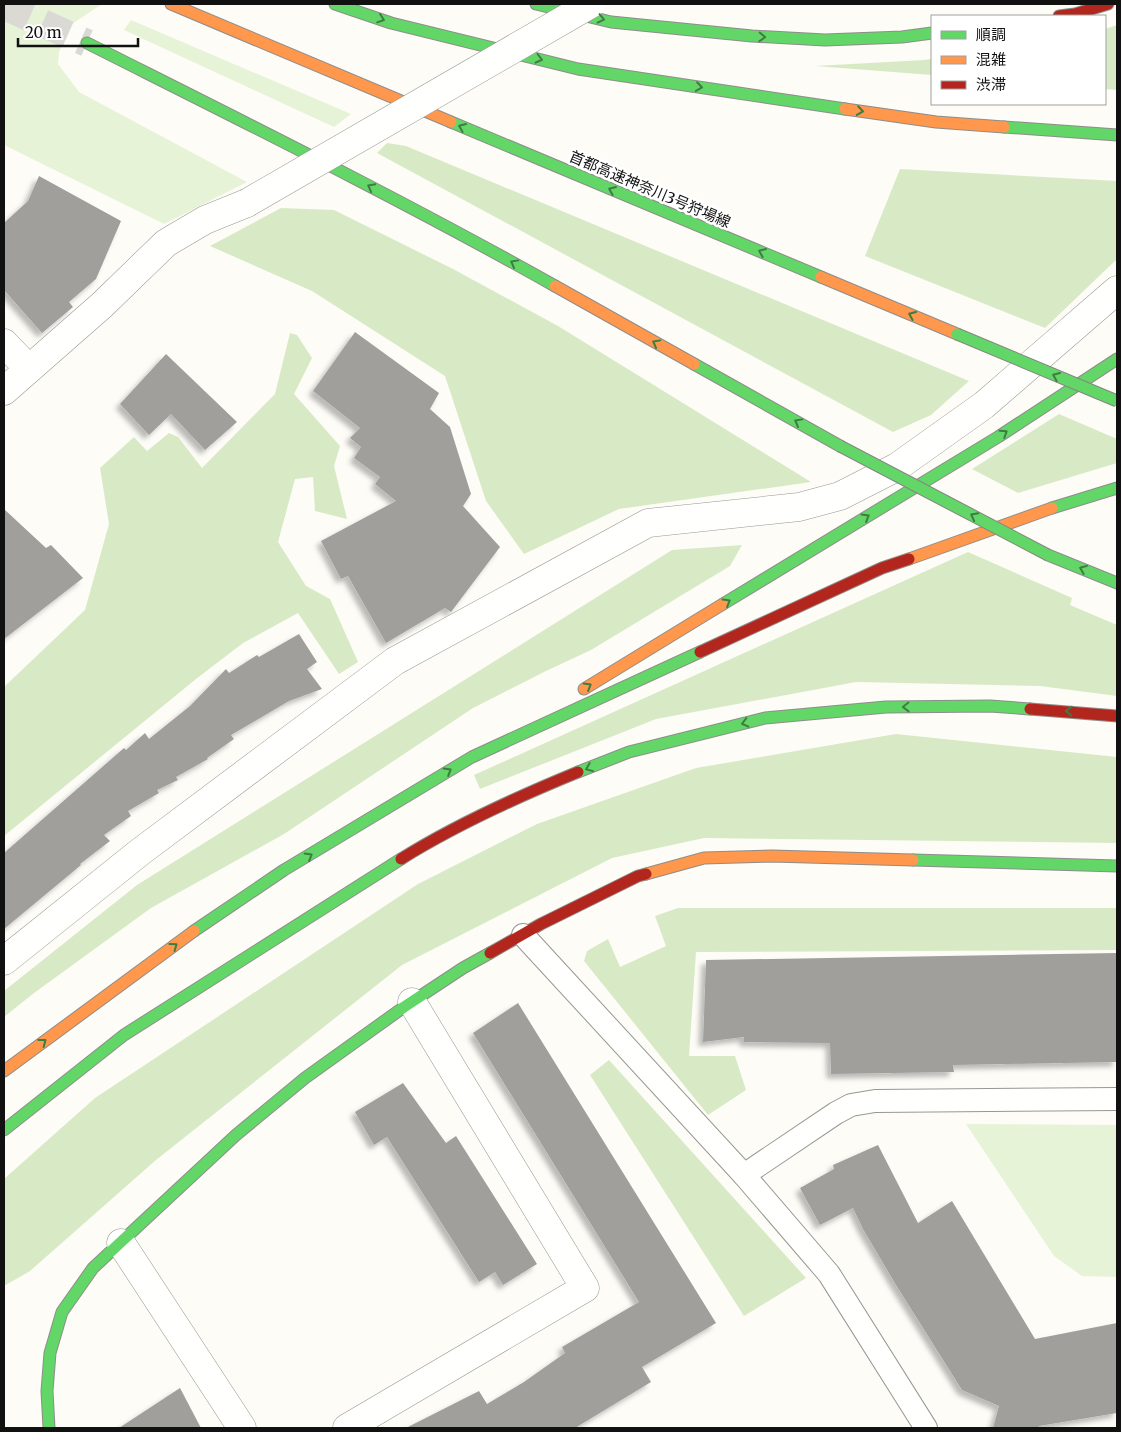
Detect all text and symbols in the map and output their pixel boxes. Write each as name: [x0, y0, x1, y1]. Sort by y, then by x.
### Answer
one-way arrow: [596, 13, 605, 24]
one-way arrow: [377, 14, 385, 24]
scale bar: [18, 15, 138, 47]
legend: [931, 15, 1106, 105]
text: 20 m: [25, 23, 62, 42]
text: 順調: [976, 25, 1006, 44]
one-way arrow: [759, 32, 767, 42]
text: 混雑: [976, 50, 1006, 69]
one-way arrow: [534, 53, 543, 64]
text: 渋滞: [976, 75, 1006, 94]
one-way arrow: [694, 81, 703, 91]
one-way arrow: [855, 105, 864, 115]
one-way arrow: [458, 122, 467, 133]
street label: 首都高速神奈川3号狩場線: [566, 146, 734, 232]
one-way arrow: [367, 183, 376, 193]
one-way arrow: [608, 185, 617, 196]
one-way arrow: [758, 248, 767, 259]
one-way arrow: [510, 260, 519, 270]
one-way arrow: [908, 311, 917, 321]
one-way arrow: [652, 339, 661, 349]
one-way arrow: [1052, 372, 1061, 382]
one-way arrow: [794, 418, 803, 428]
one-way arrow: [999, 429, 1008, 439]
one-way arrow: [970, 512, 979, 522]
one-way arrow: [860, 514, 869, 524]
one-way arrow: [1079, 564, 1088, 575]
one-way arrow: [721, 598, 730, 608]
one-way arrow: [583, 683, 592, 693]
one-way arrow: [902, 702, 910, 712]
one-way arrow: [1064, 706, 1072, 717]
one-way arrow: [741, 717, 750, 728]
one-way arrow: [585, 762, 594, 772]
one-way arrow: [442, 768, 451, 778]
one-way arrow: [303, 852, 312, 862]
one-way arrow: [168, 943, 178, 952]
one-way arrow: [37, 1039, 47, 1048]

